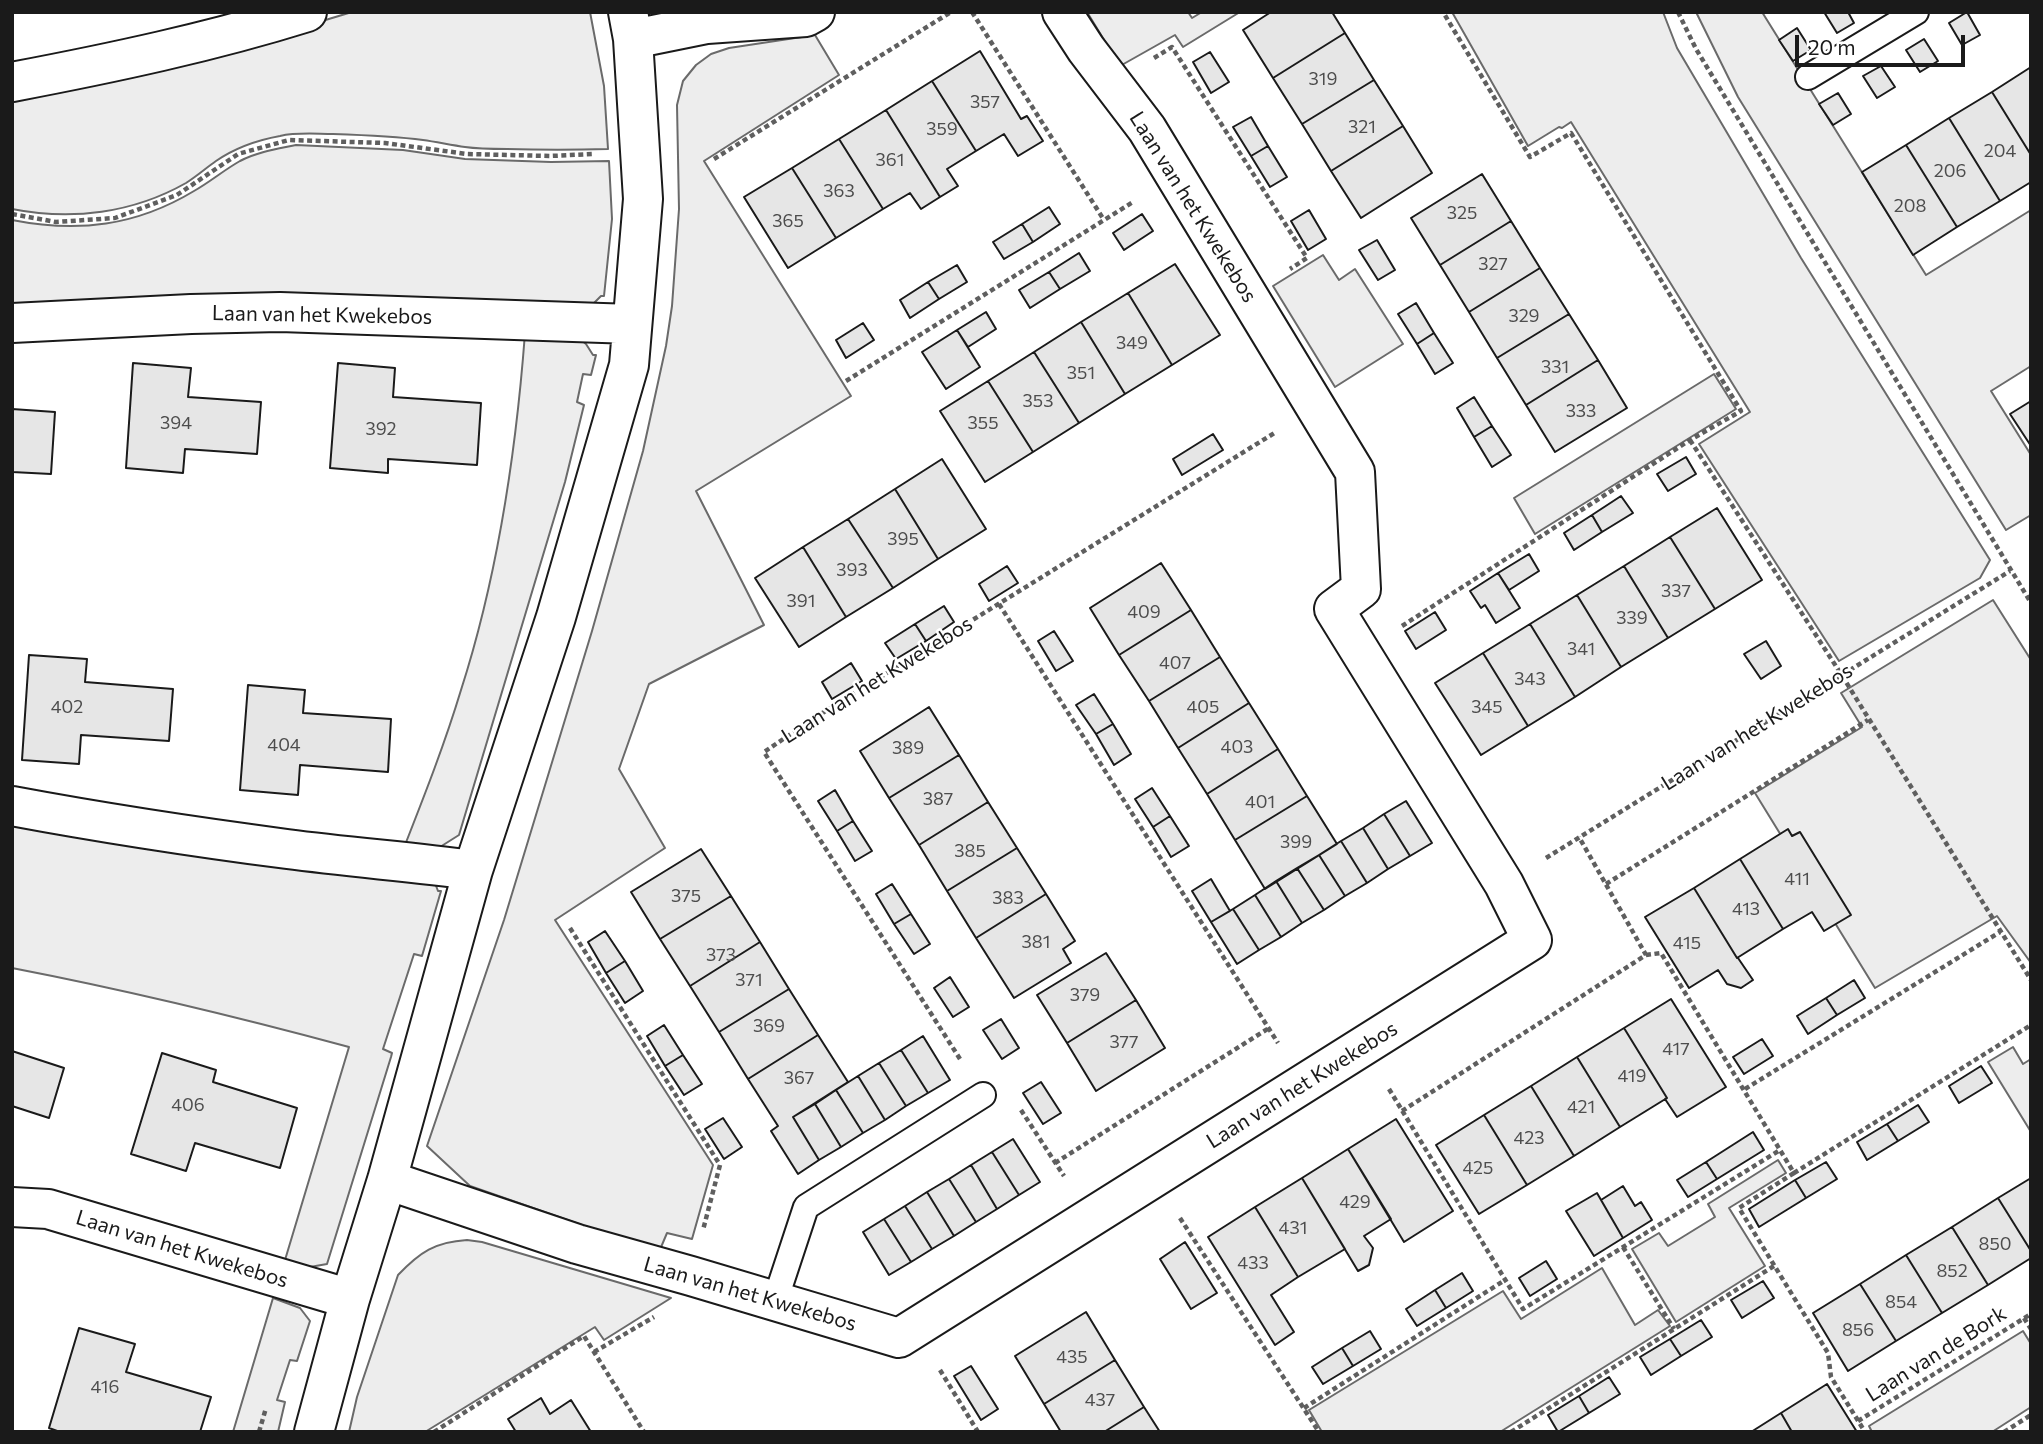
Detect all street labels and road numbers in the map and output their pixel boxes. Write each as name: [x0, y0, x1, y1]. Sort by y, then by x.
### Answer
street label: Laan van het Kwekebos: [1124, 107, 1262, 307]
street label: Laan van het Kwekebos: [212, 300, 432, 330]
street label: Laan van het Kwekebos: [777, 611, 977, 749]
street label: Laan van het Kwekebos: [1657, 658, 1857, 796]
street label: Laan van het Kwekebos: [1202, 1016, 1402, 1154]
street label: Laan van het Kwekebos: [73, 1205, 291, 1293]
street label: Laan van het Kwekebos: [641, 1252, 859, 1336]
street label: Laan van de Bork: [1861, 1301, 2011, 1407]

